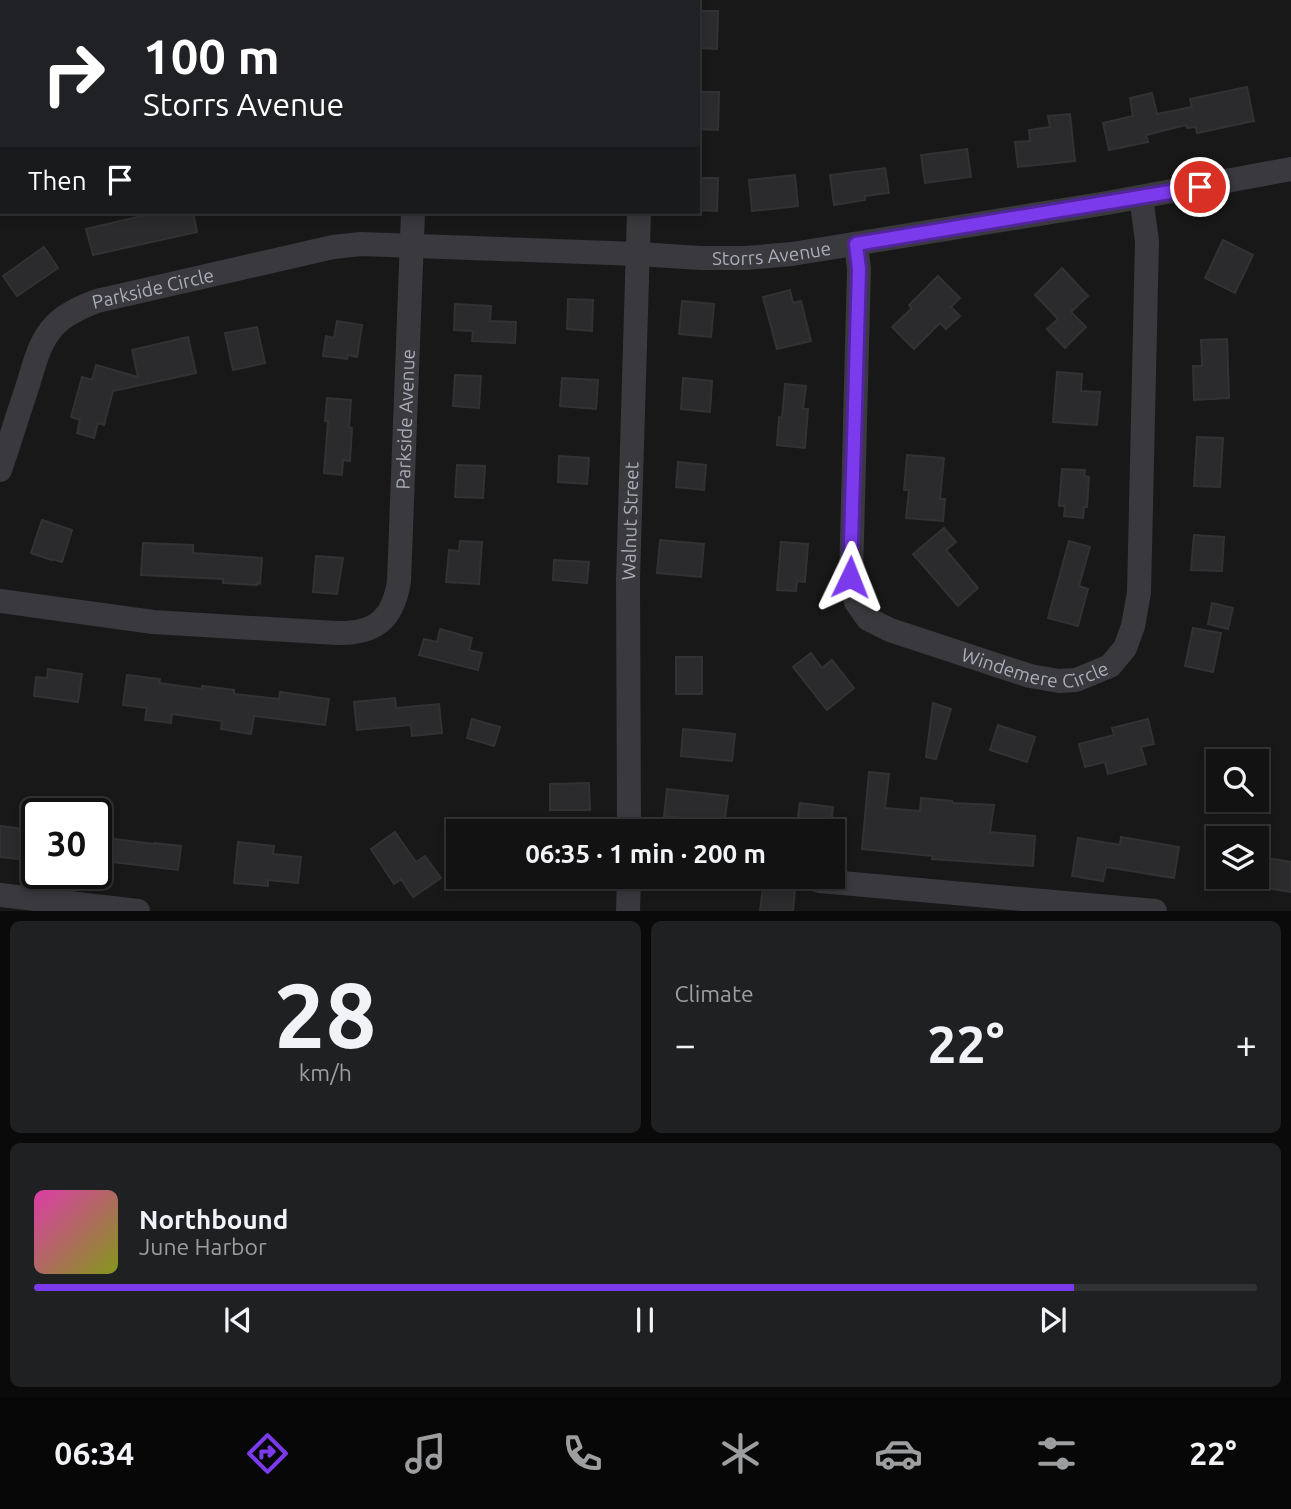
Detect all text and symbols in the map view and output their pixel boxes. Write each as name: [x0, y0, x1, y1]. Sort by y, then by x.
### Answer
icon: right: [28, 28, 119, 119]
text: 100 m: [143, 28, 280, 83]
text: Storrs Avenue: [143, 86, 344, 122]
pin: [1170, 157, 1230, 217]
icon: arrive: [101, 161, 139, 199]
text: Then: [28, 166, 87, 195]
icon: arrive: [1181, 168, 1219, 206]
street label: Storrs Avenue: [712, 237, 833, 269]
street label: Parkside Circle: [90, 264, 216, 313]
street label: Parkside Avenue: [391, 349, 419, 490]
street label: Walnut Street: [617, 461, 643, 581]
position arrow: [813, 540, 887, 614]
street label: Windemere Circle: [959, 643, 1112, 692]
map controls: [1206, 749, 1269, 889]
button: search: [1206, 749, 1269, 812]
speed limit sign: 30: [21, 798, 112, 889]
button: layers: [1206, 826, 1269, 889]
text: 06:35 · 1 min · 200 m: [525, 839, 766, 868]
text: 28: [274, 963, 377, 1065]
text: Climate: [675, 981, 754, 1006]
text: 22°: [927, 1015, 1004, 1073]
text: −: [675, 1023, 696, 1065]
text: +: [1236, 1023, 1257, 1065]
text: km/h: [299, 1060, 352, 1085]
text: Northbound: [139, 1205, 288, 1234]
text: June Harbor: [139, 1234, 267, 1259]
icon: previous: [219, 1301, 257, 1339]
icon: pause: [626, 1301, 664, 1339]
icon: next: [1034, 1301, 1072, 1339]
icon: directions: [243, 1429, 292, 1478]
icon: music: [401, 1429, 450, 1478]
icon: phone: [558, 1429, 607, 1478]
icon: climate: [716, 1429, 765, 1478]
icon: car: [874, 1429, 923, 1478]
icon: filters: [1032, 1429, 1081, 1478]
text: 06:34: [54, 1435, 134, 1471]
text: 22°: [1189, 1435, 1237, 1471]

